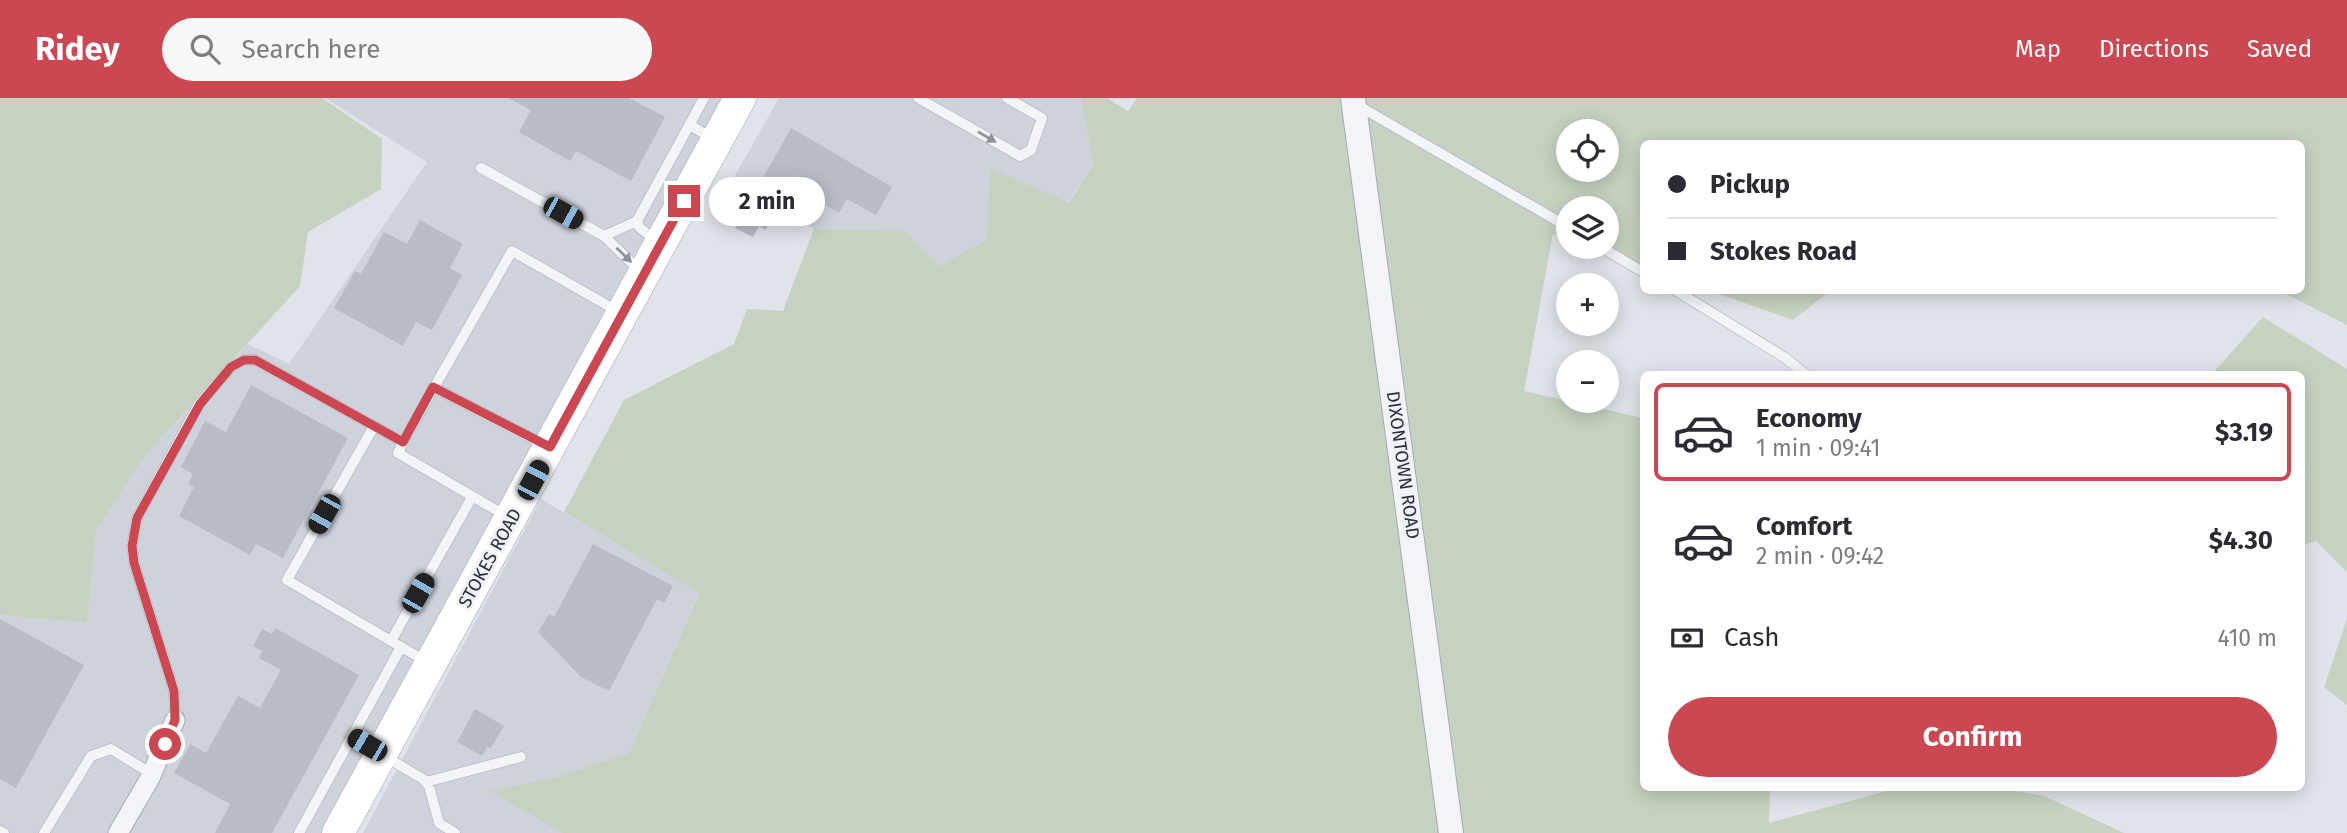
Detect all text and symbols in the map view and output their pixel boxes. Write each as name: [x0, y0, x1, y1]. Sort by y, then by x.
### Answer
search box: [162, 18, 652, 81]
text: Ridey: [35, 29, 120, 69]
icon: search: [186, 30, 224, 68]
text: Search here: [242, 34, 380, 65]
text: Map: [2015, 35, 2061, 63]
text: Directions: [2099, 35, 2209, 63]
text: Saved: [2247, 35, 2312, 63]
map controls: [1556, 119, 1619, 413]
button: locate: [1556, 119, 1619, 182]
one-way arrow: [977, 131, 996, 143]
text: Pickup: [1710, 169, 1790, 200]
callout: 2 min: [708, 176, 824, 226]
route end: [668, 185, 700, 217]
text: 2 min: [739, 187, 795, 215]
car: [540, 194, 587, 232]
button: layers: [1556, 196, 1619, 259]
text: Stokes Road: [1710, 236, 1857, 267]
one-way arrow: [615, 247, 632, 263]
button: +: [1556, 273, 1619, 336]
button: −: [1556, 350, 1619, 413]
street label: DIXONTOWN ROAD: [1382, 390, 1424, 540]
icon: car: [1672, 401, 1735, 464]
text: Economy: [1756, 403, 1862, 434]
text: $3.19: [2215, 417, 2273, 448]
text: 1 min · 09:41: [1756, 434, 1880, 462]
car: [514, 457, 553, 503]
car: [305, 491, 344, 537]
street label: STOKES ROAD: [454, 505, 526, 611]
icon: car: [1672, 509, 1735, 572]
text: Comfort: [1756, 511, 1852, 542]
text: $4.30: [2209, 525, 2273, 556]
text: 2 min · 09:42: [1756, 542, 1884, 570]
car: [399, 570, 438, 616]
icon: cash: [1668, 619, 1706, 657]
text: Cash: [1724, 622, 1780, 653]
text: 410 m: [2217, 624, 2277, 652]
button: Confirm: [1668, 697, 2277, 777]
car: [344, 725, 391, 765]
route start: [149, 728, 181, 760]

